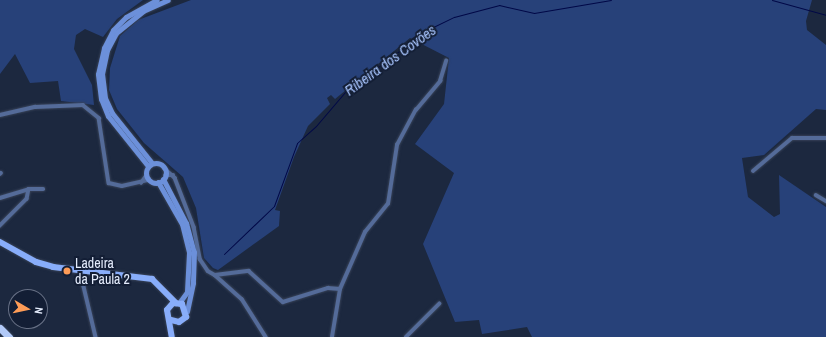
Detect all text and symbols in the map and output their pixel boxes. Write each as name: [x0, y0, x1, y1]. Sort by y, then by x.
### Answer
water label: Ribeira dos Covões: [341, 21, 439, 99]
place label: Ladeira da Paula 2: [75, 255, 130, 288]
marker: Ladeira da Paula 2: [62, 266, 72, 276]
north arrow: [8, 289, 48, 329]
text: N: [31, 306, 46, 315]

